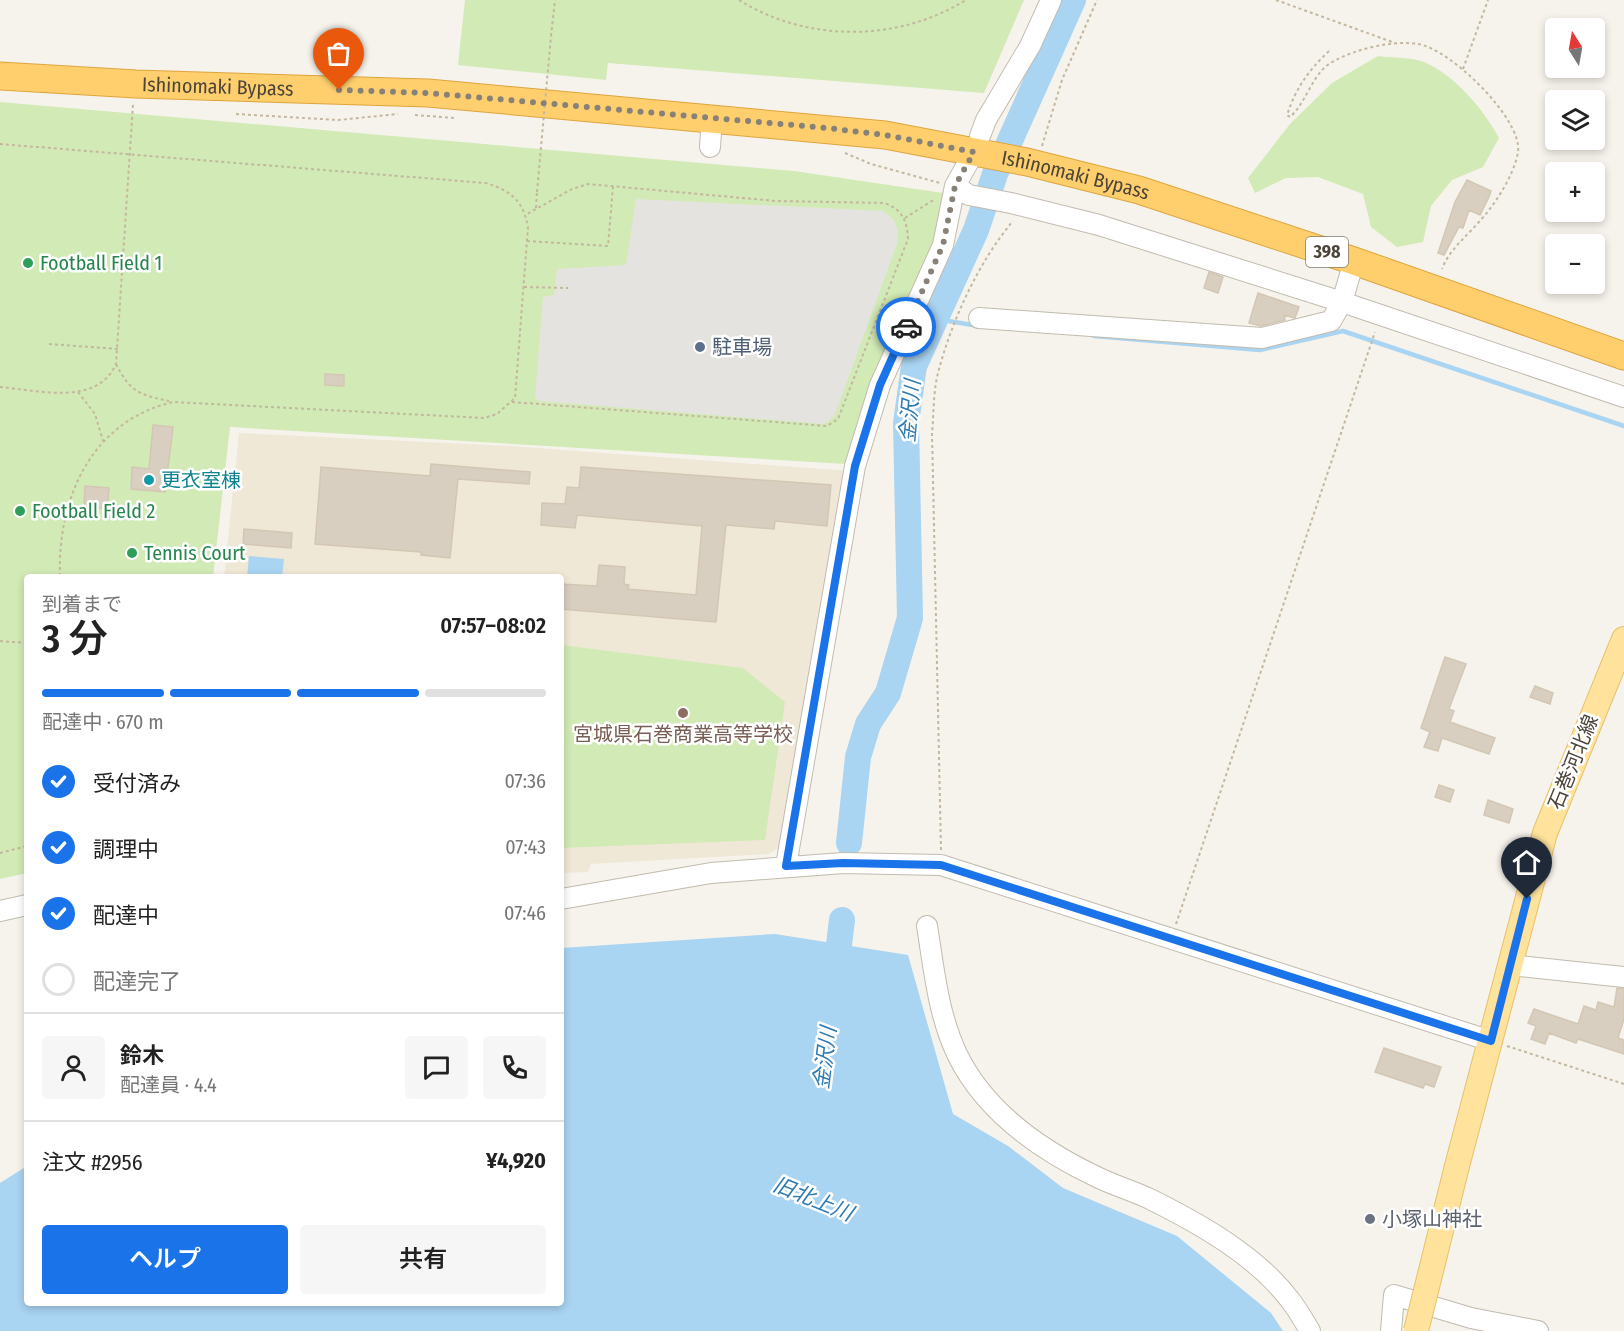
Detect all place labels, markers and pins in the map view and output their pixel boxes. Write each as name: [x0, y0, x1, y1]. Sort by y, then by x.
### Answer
pin: [313, 28, 364, 90]
place label: Football Field 1: [40, 251, 162, 275]
marker: Football Field 1: [21, 256, 35, 270]
place label: 駐車場: [712, 335, 772, 359]
marker: 駐車場: [693, 340, 707, 354]
place label: 更衣室棟: [161, 468, 241, 492]
marker: 更衣室棟: [142, 473, 156, 487]
place label: Football Field 2: [32, 499, 156, 523]
marker: Football Field 2: [13, 504, 27, 518]
place label: Tennis Court: [144, 541, 246, 565]
marker: Tennis Court: [125, 546, 139, 560]
marker: 宮城県石巻商業高等学校: [676, 706, 690, 720]
place label: 宮城県石巻商業高等学校: [573, 722, 793, 746]
pin: [1501, 837, 1552, 899]
place label: 小塚山神社: [1382, 1207, 1482, 1231]
marker: 小塚山神社: [1363, 1212, 1377, 1226]

